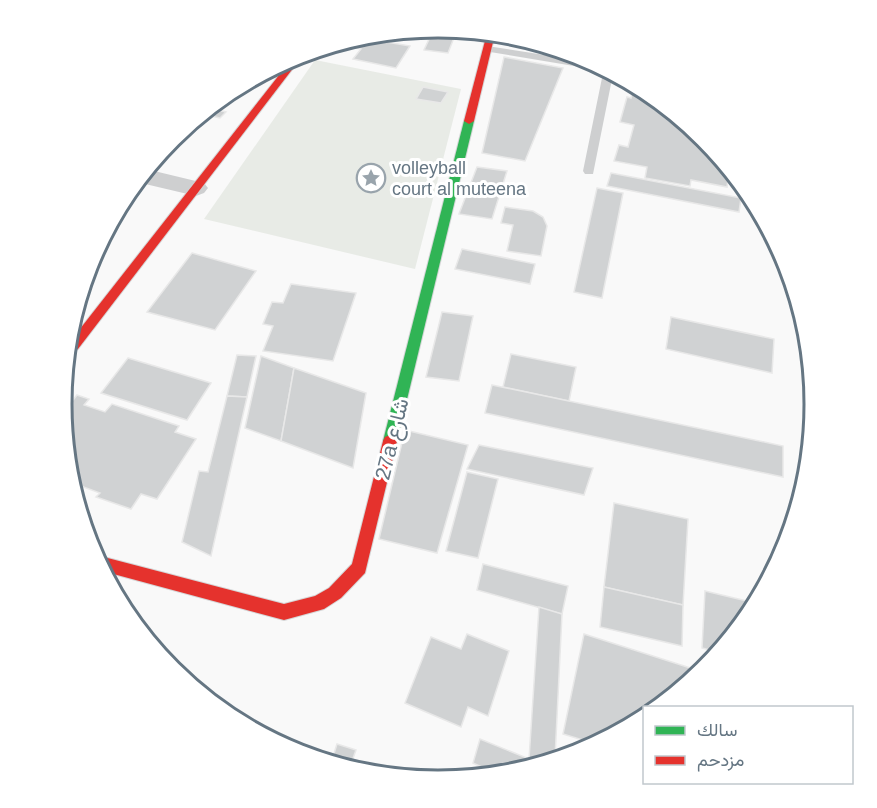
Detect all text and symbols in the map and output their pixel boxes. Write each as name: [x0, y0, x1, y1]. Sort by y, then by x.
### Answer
place label: volleyball court al muteena: [392, 158, 527, 199]
place icon: volleyball court al muteena: [355, 162, 387, 194]
street label: 27a شارع: [370, 396, 416, 483]
legend: [643, 706, 853, 784]
text: سالك: [697, 720, 737, 740]
text: مزدحم: [697, 750, 744, 772]

